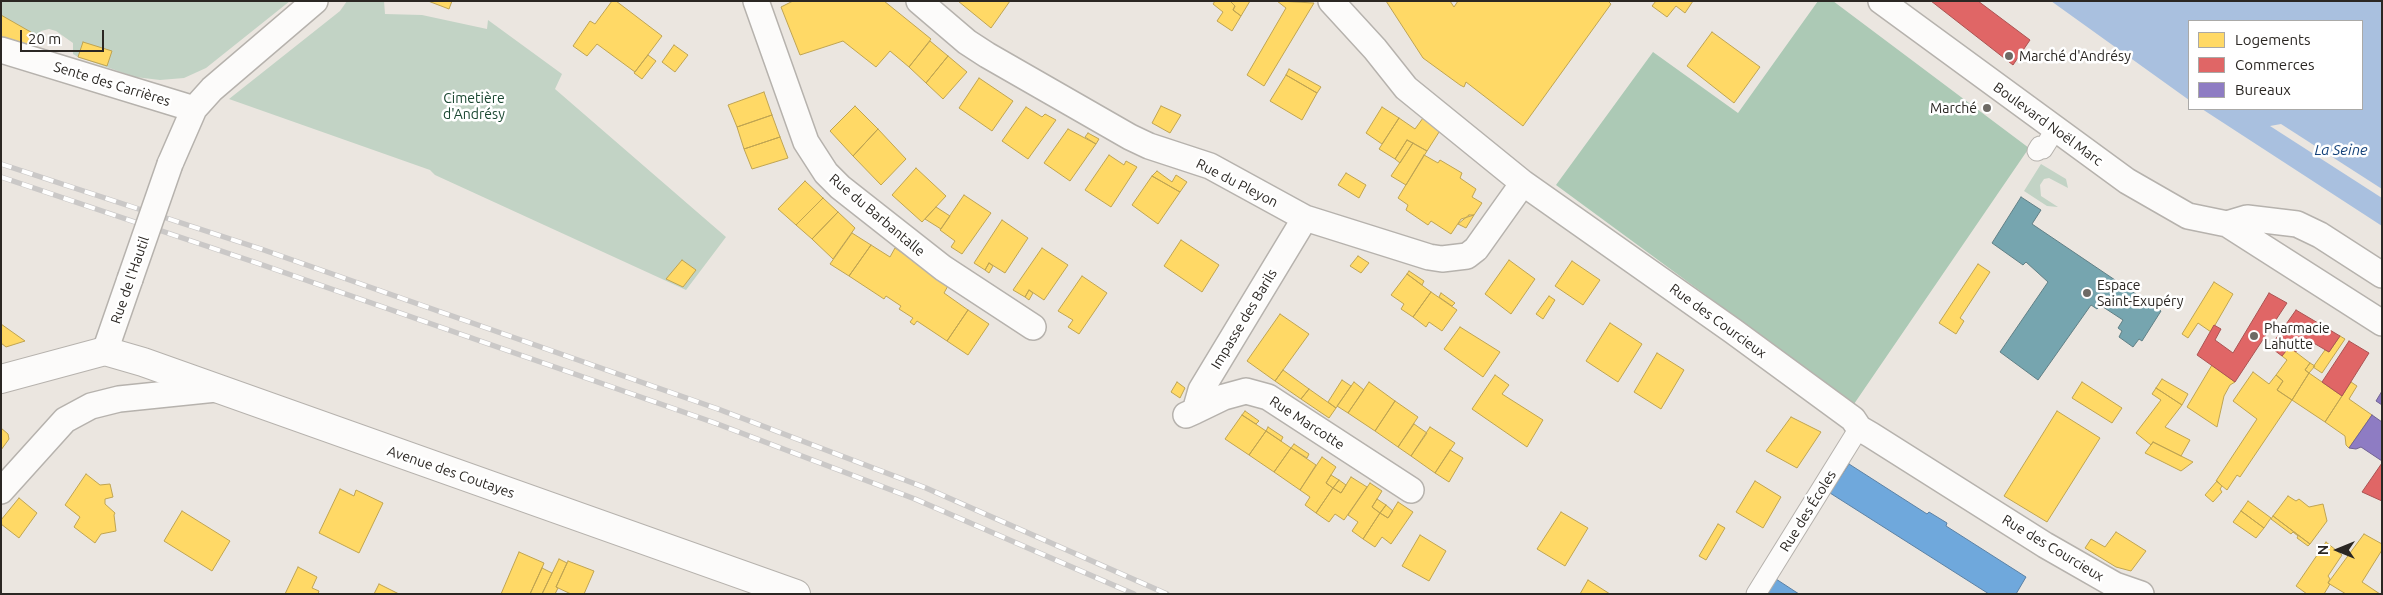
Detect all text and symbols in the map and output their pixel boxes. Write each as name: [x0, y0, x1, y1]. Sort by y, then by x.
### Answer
scale bar: [22, 20, 106, 52]
legend: [2188, 20, 2363, 110]
text: 20 m: [28, 30, 61, 47]
text: Logements: [2235, 31, 2311, 48]
place label: Marché d'Andrésy: [2019, 48, 2131, 64]
marker: Marché d'Andrésy: [2003, 50, 2015, 62]
text: Commerces: [2235, 56, 2315, 73]
street label: Sente des Carrières: [52, 58, 172, 110]
street label: Boulevard Noël Marc: [1990, 79, 2106, 169]
text: Bureaux: [2235, 81, 2291, 98]
park label: Cimetière d'Andrésy: [443, 90, 505, 122]
place label: Marché: [1930, 100, 1977, 116]
marker: Marché: [1981, 102, 1993, 114]
water label: La Seine: [2314, 141, 2368, 159]
street label: Rue du Pleyon: [1193, 155, 1281, 211]
street label: Rue du Barbantalle: [826, 170, 928, 260]
street label: Rue de l'Hautil: [107, 234, 153, 326]
street label: Impasse des Barils: [1207, 266, 1281, 372]
place label: Espace Saint-Exupéry: [2097, 277, 2183, 310]
street label: Rue des Courcieux: [1666, 280, 1770, 362]
marker: Espace Saint-Exupéry: [2081, 287, 2093, 299]
place label: Pharmacie Lahutte: [2264, 320, 2330, 352]
marker: Pharmacie Lahutte: [2248, 330, 2260, 342]
street label: Rue Marcotte: [1267, 393, 1347, 453]
street label: Avenue des Coutayes: [385, 442, 517, 502]
street label: Rue des Écoles: [1776, 467, 1840, 555]
street label: Rue des Courcieux: [1999, 511, 2107, 585]
north arrow: [2313, 525, 2363, 575]
text: N: [2315, 545, 2331, 555]

